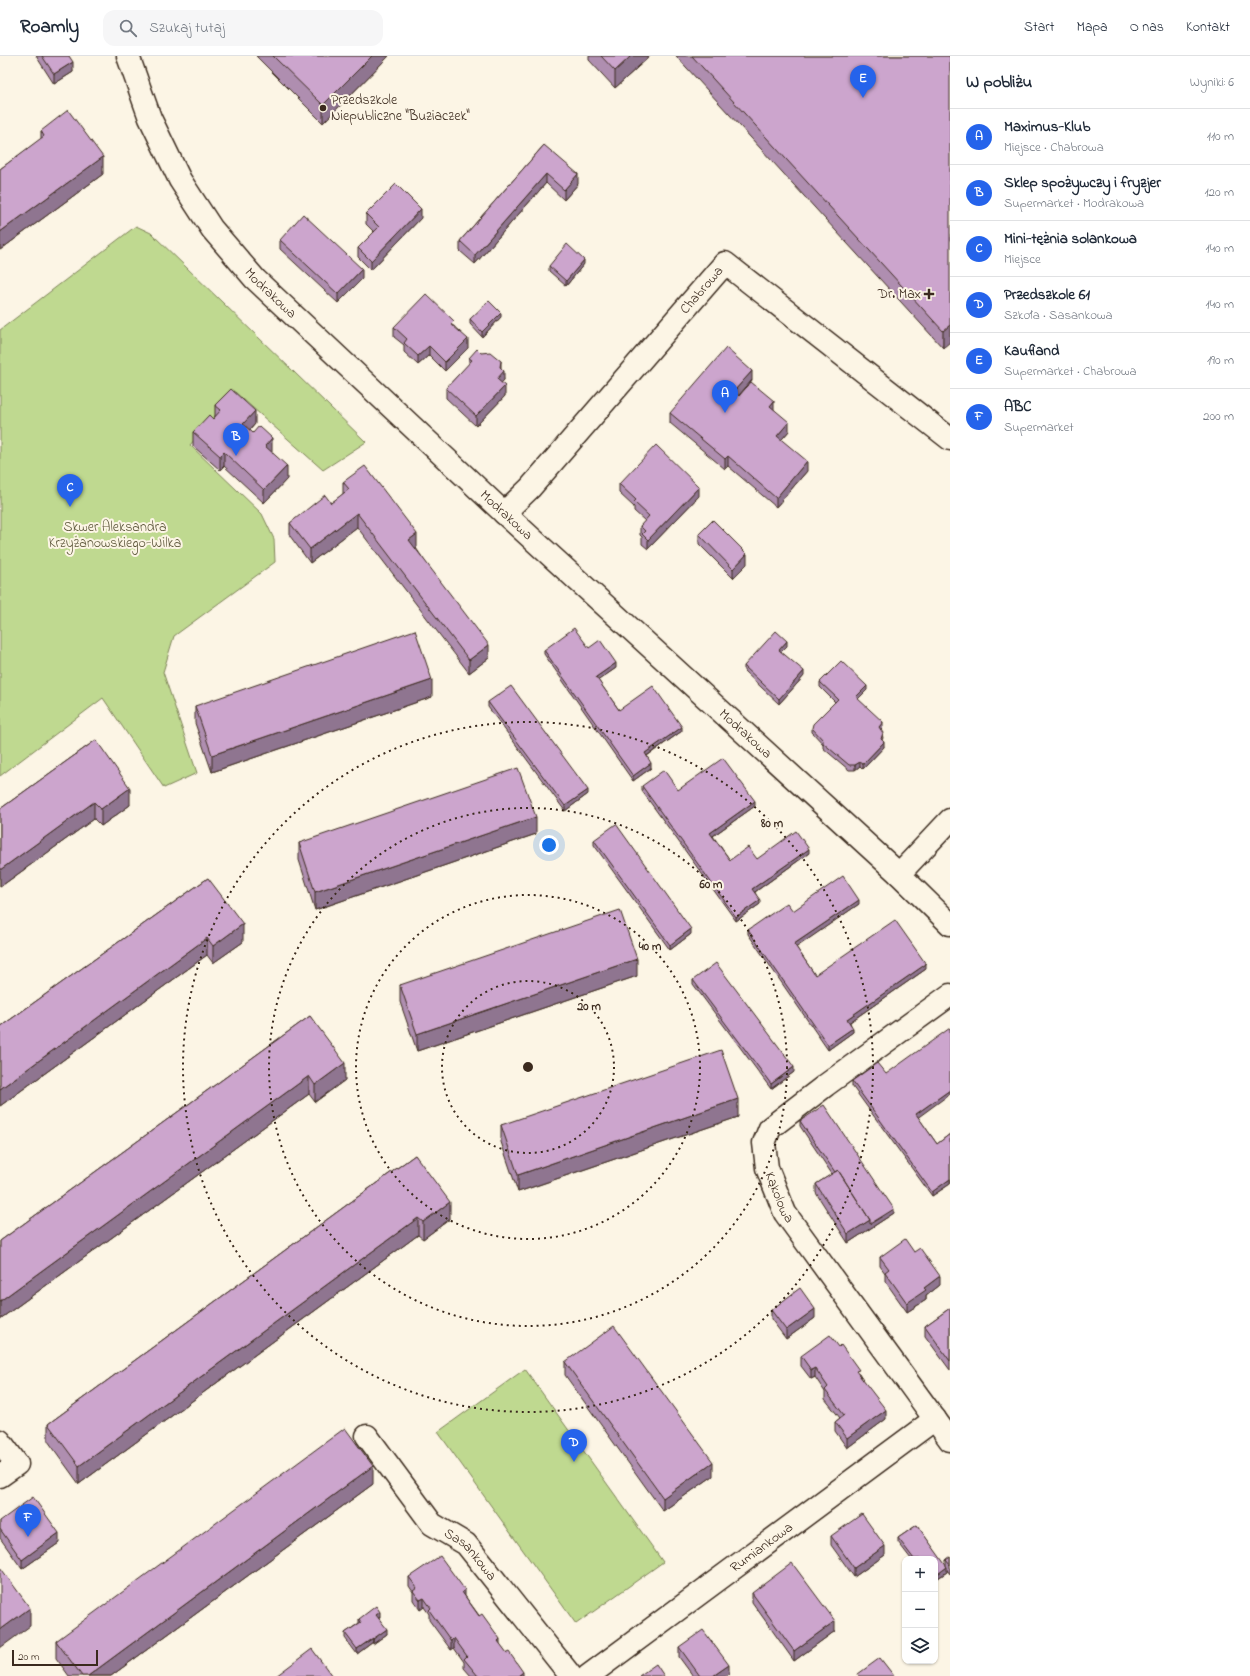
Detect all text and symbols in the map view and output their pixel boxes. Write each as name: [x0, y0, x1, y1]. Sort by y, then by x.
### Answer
search box: [103, 10, 383, 46]
text: Roamly: [20, 14, 79, 41]
icon: search: [117, 17, 139, 39]
text: Szukaj tutaj: [149, 17, 225, 39]
text: Start: [1024, 17, 1054, 38]
text: Mapa: [1076, 17, 1108, 38]
text: O nas: [1130, 17, 1164, 38]
text: Kontakt: [1186, 17, 1230, 38]
pin: E: [850, 65, 876, 98]
text: W pobliżu: [966, 70, 1032, 95]
text: Wyniki: 6: [1190, 73, 1234, 92]
place label: Przedszkole Niepubliczne "Buziaczek": [331, 90, 470, 127]
marker: Przedszkole Niepubliczne "Buziaczek": [318, 103, 328, 113]
text: Maximus-Klub: [1004, 116, 1090, 138]
text: A: [975, 127, 983, 146]
text: 110 m: [1207, 127, 1234, 146]
text: Miejsce · Chabrowa: [1004, 138, 1104, 157]
text: Sklep spożywczy i fryzjer: [1004, 172, 1161, 194]
text: B: [975, 183, 983, 202]
text: 120 m: [1204, 183, 1234, 202]
text: Supermarket · Modrakowa: [1004, 194, 1144, 213]
text: Mini-tężnia solankowa: [1004, 228, 1137, 250]
text: C: [975, 239, 983, 258]
text: 140 m: [1206, 239, 1234, 258]
text: Miejsce: [1004, 250, 1041, 269]
street label: Chabrowa: [675, 261, 728, 319]
street label: Modrakowa: [239, 263, 301, 323]
place label: Dr. Max: [877, 284, 921, 305]
text: Przedszkole 61: [1004, 284, 1090, 306]
marker: Dr. Max: [924, 289, 934, 299]
text: D: [974, 295, 984, 314]
text: 140 m: [1206, 295, 1234, 314]
text: Szkoła · Sasankowa: [1004, 306, 1113, 325]
text: Kaufland: [1004, 340, 1059, 362]
text: E: [975, 351, 983, 370]
text: 190 m: [1207, 351, 1234, 370]
text: Supermarket · Chabrowa: [1004, 362, 1137, 381]
pin: A: [712, 380, 738, 413]
text: ABC: [1004, 396, 1032, 418]
text: F: [975, 407, 983, 426]
text: 200 m: [1203, 407, 1234, 426]
text: Supermarket: [1004, 418, 1074, 437]
pin: B: [223, 423, 249, 456]
pin: C: [57, 474, 83, 507]
street label: Modrakowa: [475, 485, 538, 545]
park label: Skwer Aleksandra Krzyżanowskiego-Wilka: [49, 517, 181, 555]
street label: Modrakowa: [714, 704, 777, 764]
text: 80 m: [760, 815, 784, 833]
your location: [539, 835, 559, 855]
text: 60 m: [699, 876, 723, 894]
text: 40 m: [638, 938, 662, 956]
text: 20 m: [576, 998, 601, 1016]
centre of rings: [521, 1060, 535, 1074]
street label: Kąkolowa: [759, 1169, 800, 1227]
pin: D: [561, 1429, 587, 1462]
pin: F: [15, 1504, 41, 1537]
street label: Rumiankowa: [726, 1517, 797, 1578]
street label: Sasankowa: [440, 1523, 502, 1585]
map controls: [902, 1556, 938, 1664]
button: +: [902, 1556, 938, 1592]
button: −: [902, 1592, 938, 1628]
button: layers: [902, 1628, 938, 1664]
scale bar: [12, 1648, 98, 1667]
text: 20 m: [18, 1649, 40, 1665]

